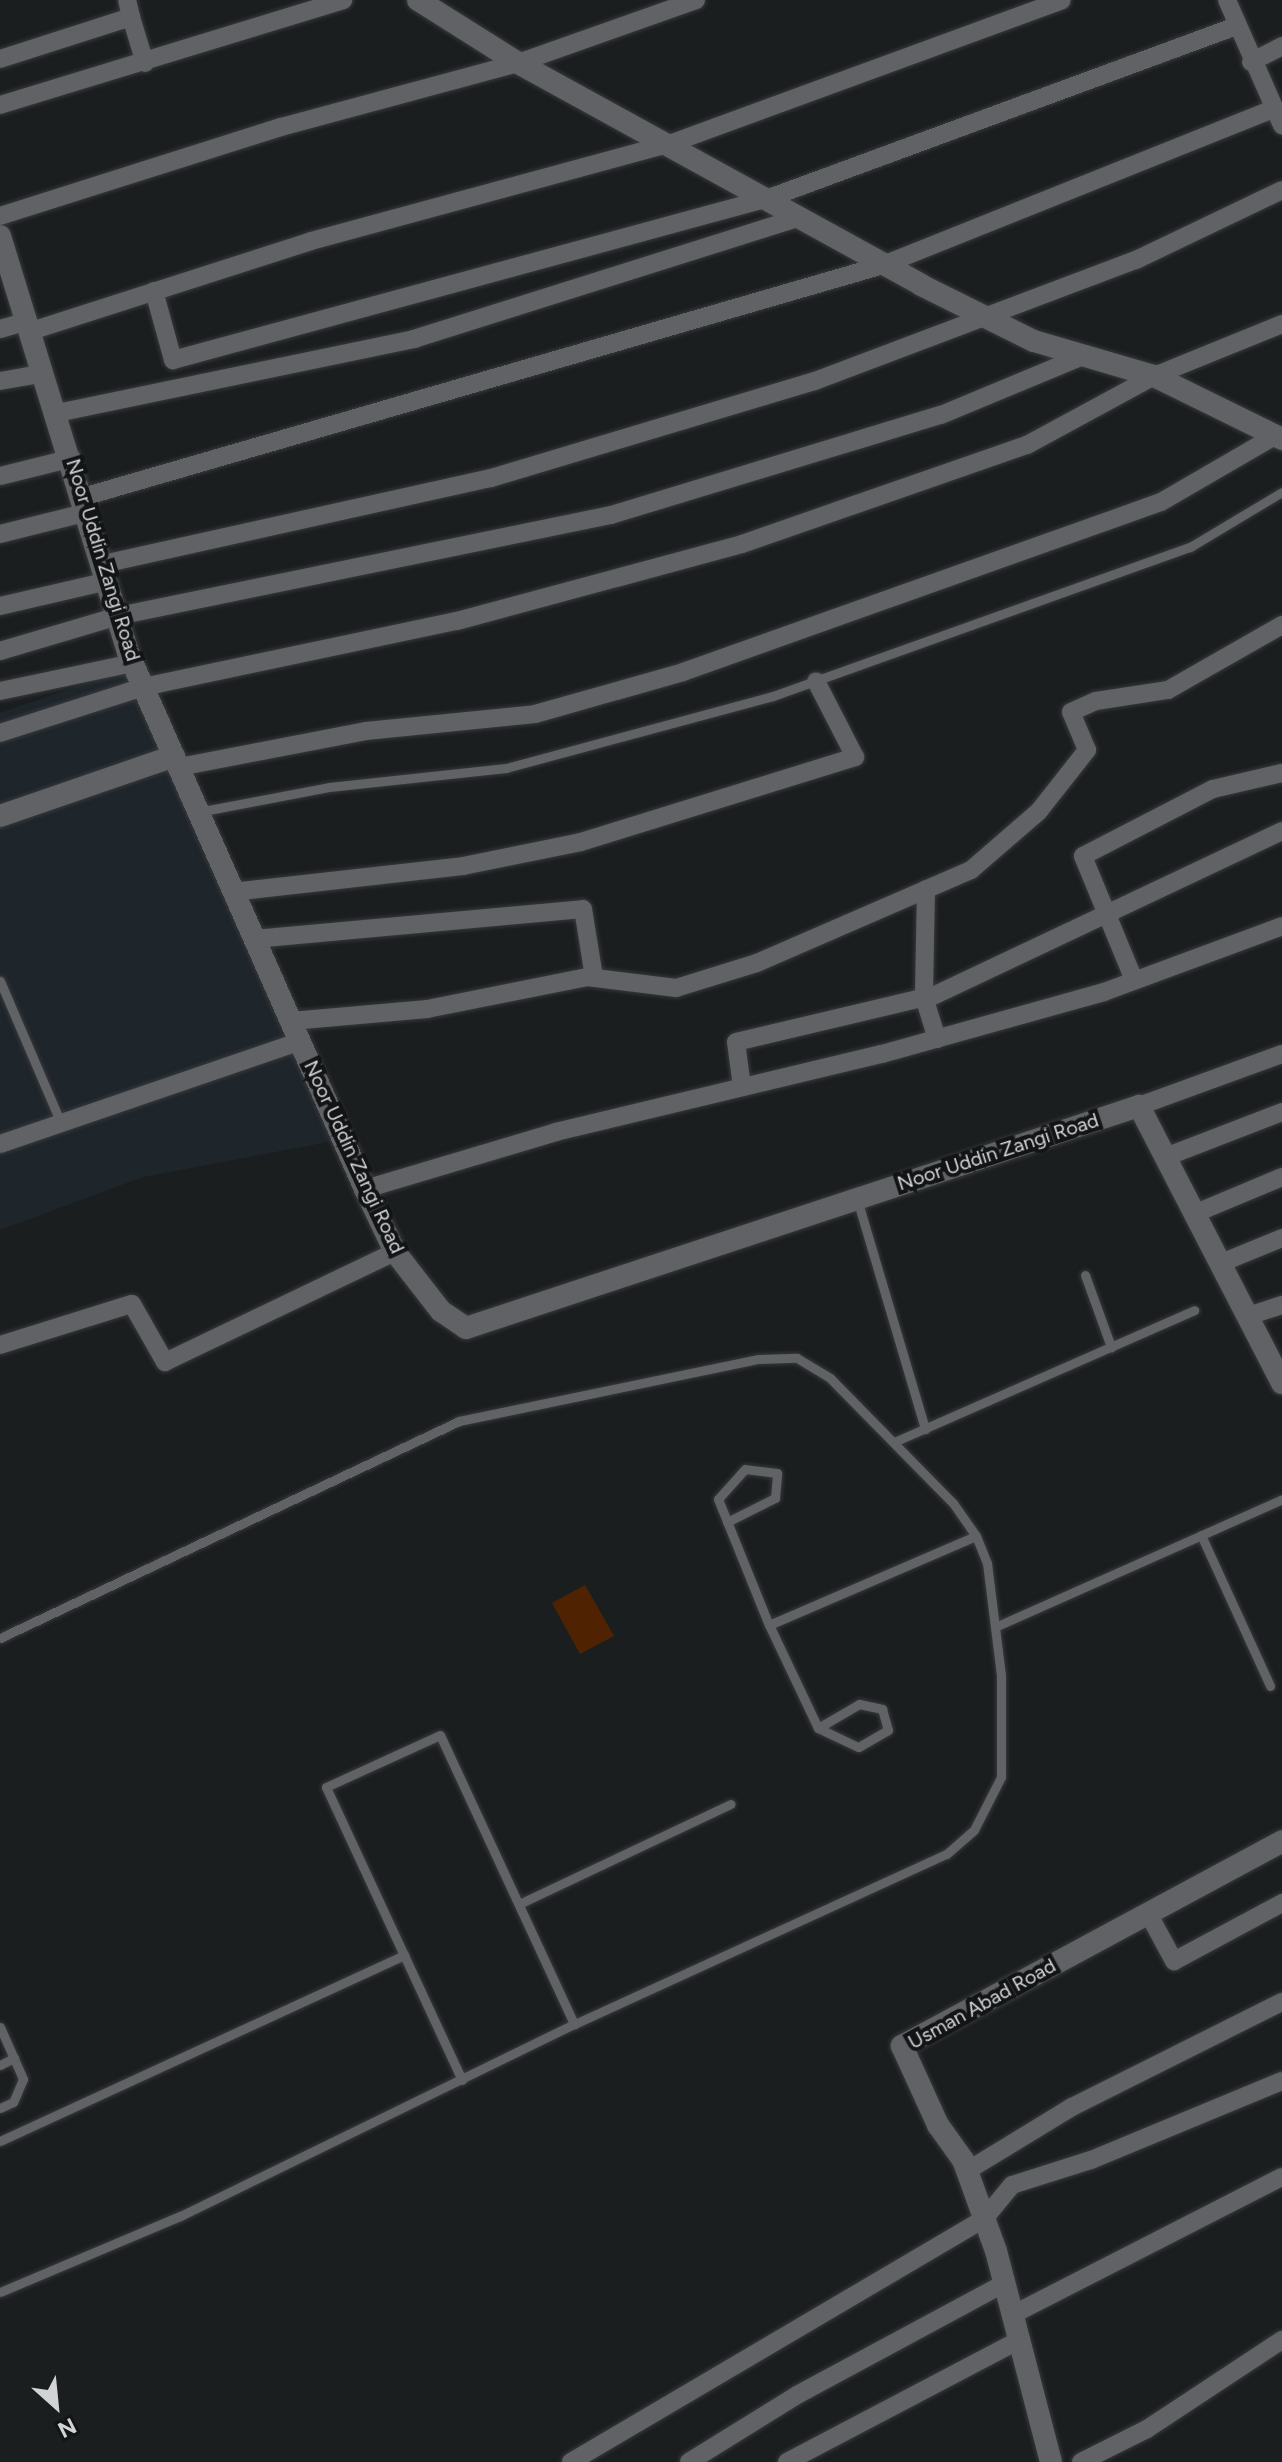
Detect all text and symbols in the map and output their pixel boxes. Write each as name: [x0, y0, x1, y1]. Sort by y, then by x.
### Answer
street label: Noor Uddin Zangi Road: [61, 456, 145, 664]
street label: Noor Uddin Zangi Road: [299, 1057, 409, 1257]
street label: Noor Uddin Zangi Road: [894, 1108, 1102, 1196]
street label: Usman Abad Road: [904, 1954, 1060, 2054]
north arrow: [16, 2366, 96, 2446]
text: N: [53, 2412, 81, 2444]

